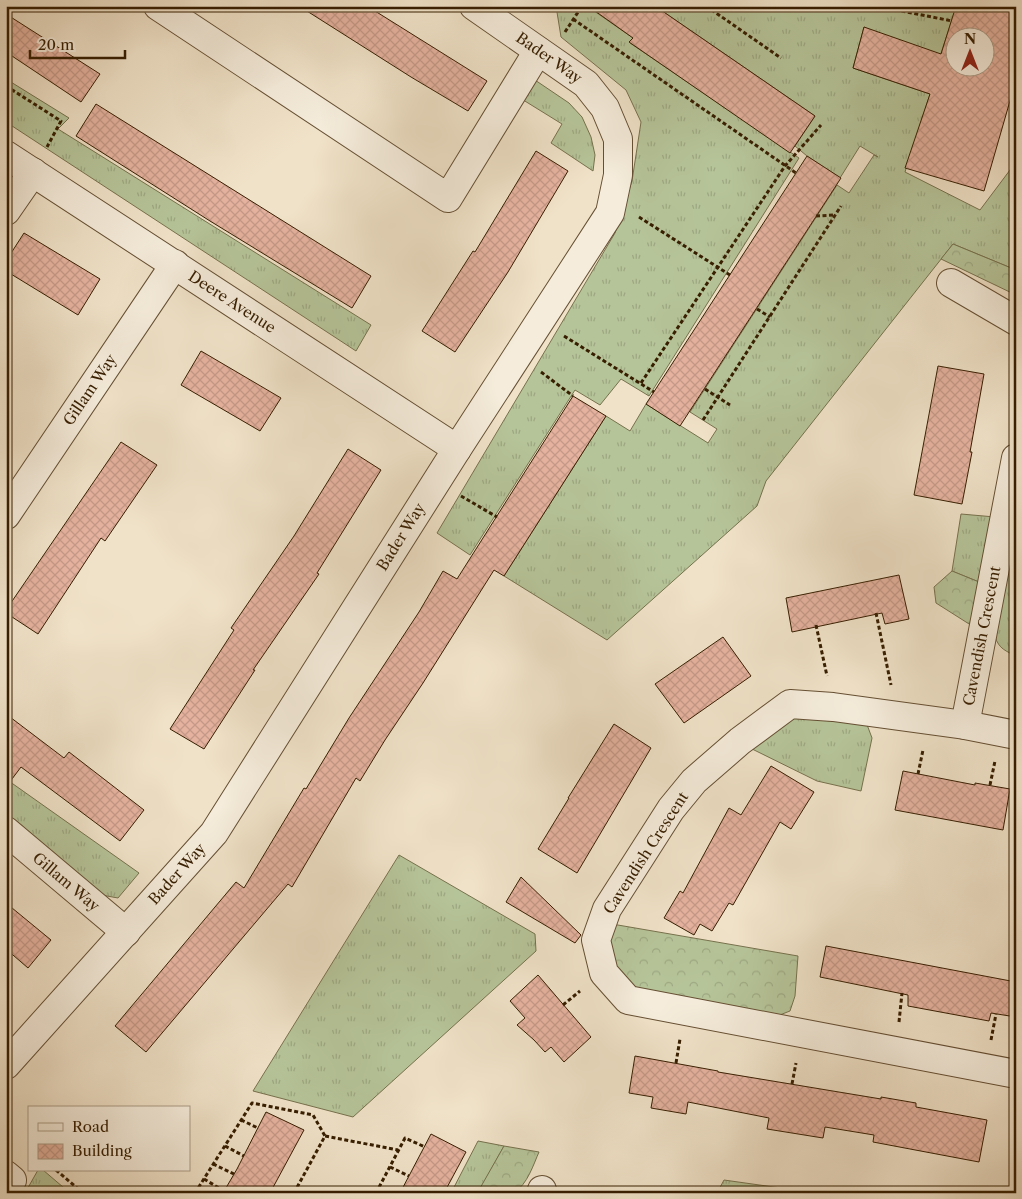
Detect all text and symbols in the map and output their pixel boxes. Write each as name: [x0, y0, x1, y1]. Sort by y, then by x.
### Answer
scale bar: [30, 28, 125, 60]
street label: Bader Way: [513, 28, 587, 88]
north arrow: [944, 28, 994, 78]
text: N: [964, 30, 976, 48]
text: 20 m: [38, 35, 74, 54]
street label: Deere Avenue: [185, 266, 279, 337]
street label: Gillam Way: [59, 350, 121, 429]
street label: Bader Way: [372, 499, 429, 574]
street label: Cavendish Crescent: [959, 564, 1004, 707]
street label: Cavendish Crescent: [599, 788, 693, 917]
street label: Bader Way: [144, 838, 210, 908]
street label: Gillam Way: [29, 848, 104, 916]
legend: [28, 1106, 190, 1172]
text: Road: [72, 1117, 109, 1136]
text: Building: [72, 1141, 132, 1160]

